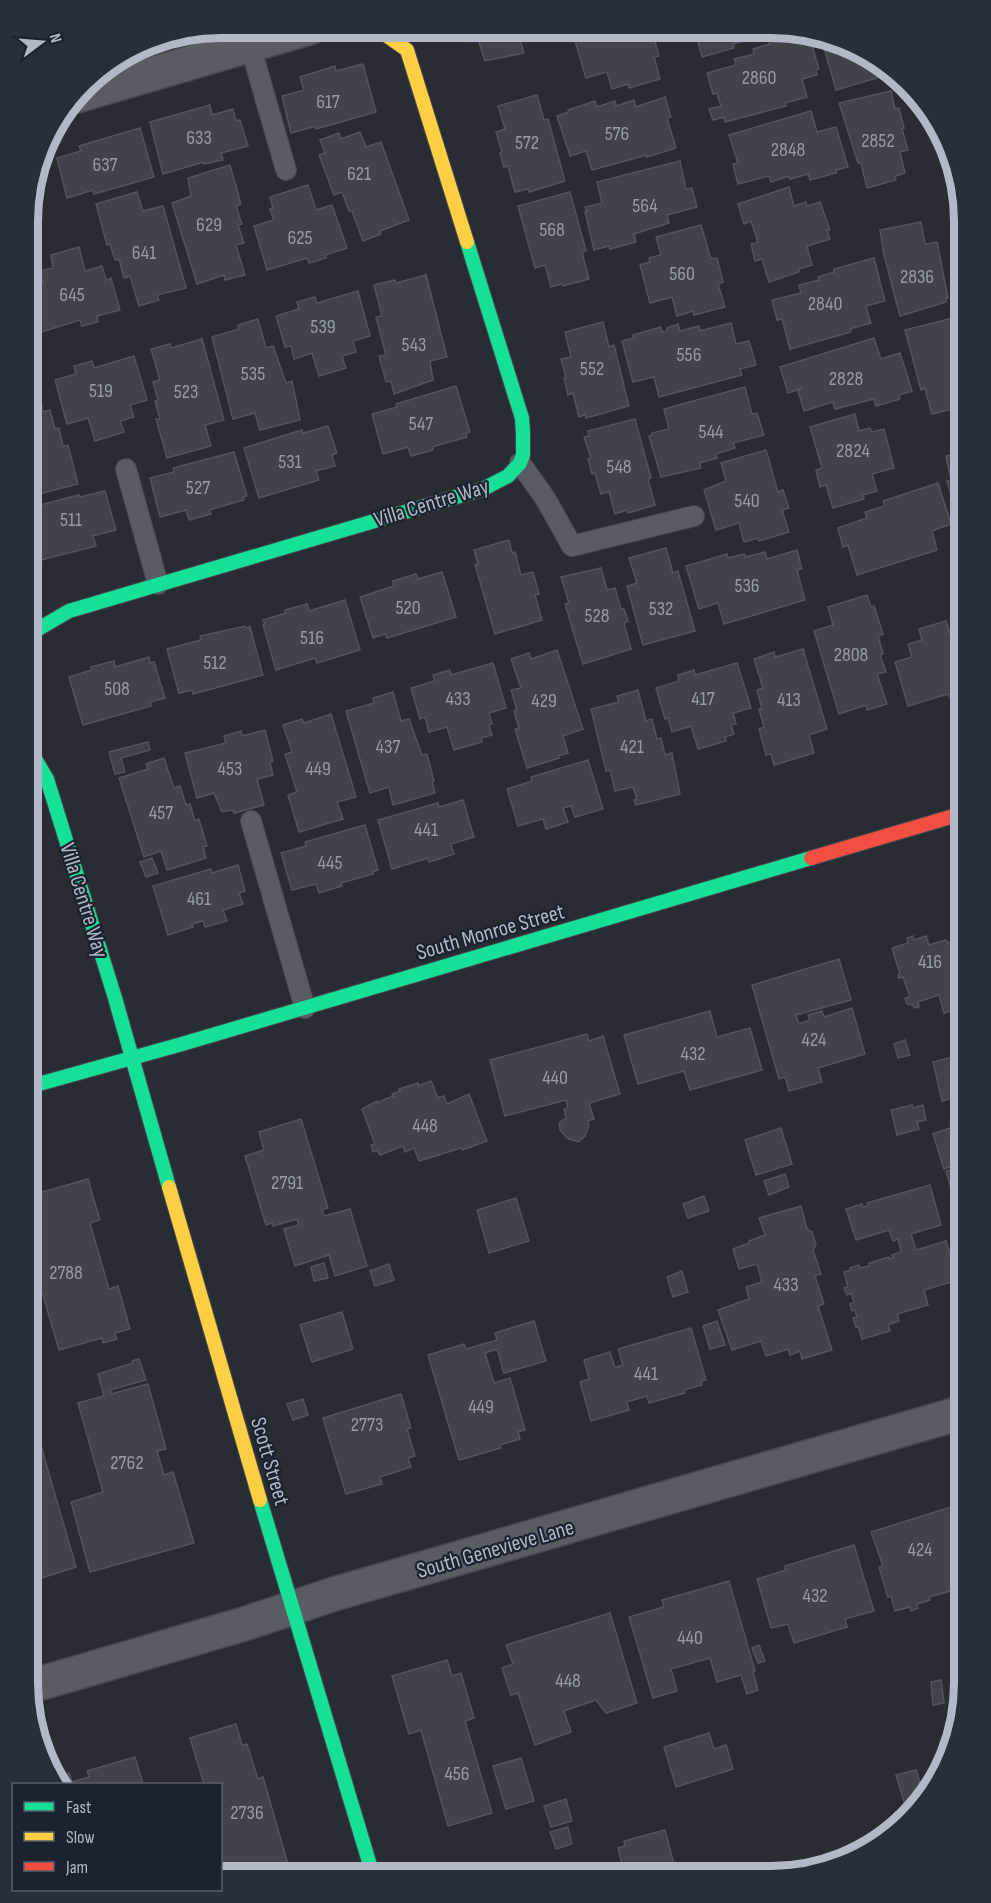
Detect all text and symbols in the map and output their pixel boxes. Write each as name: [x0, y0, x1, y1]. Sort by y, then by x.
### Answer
north arrow: [12, 12, 72, 72]
text: N: [45, 32, 65, 45]
house number: 2860: [742, 66, 776, 90]
house number: 617: [316, 90, 340, 114]
house number: 576: [605, 122, 629, 146]
house number: 633: [186, 126, 212, 150]
house number: 2852: [861, 129, 895, 153]
house number: 572: [515, 131, 539, 155]
house number: 2848: [771, 138, 805, 162]
house number: 637: [92, 153, 118, 177]
house number: 621: [347, 162, 371, 186]
house number: 564: [632, 194, 658, 218]
house number: 629: [196, 213, 222, 237]
house number: 568: [539, 218, 565, 242]
house number: 625: [287, 226, 313, 250]
house number: 641: [132, 241, 156, 265]
house number: 560: [669, 262, 695, 286]
house number: 2836: [900, 265, 934, 289]
house number: 645: [59, 283, 85, 307]
house number: 2840: [808, 292, 842, 316]
house number: 539: [310, 315, 336, 339]
house number: 543: [402, 333, 426, 357]
house number: 556: [677, 343, 701, 367]
house number: 552: [580, 357, 604, 381]
house number: 535: [241, 362, 265, 386]
house number: 2828: [829, 367, 863, 391]
house number: 519: [89, 379, 113, 403]
house number: 523: [174, 380, 198, 404]
house number: 547: [409, 412, 433, 436]
house number: 544: [699, 420, 723, 444]
house number: 2824: [836, 439, 870, 463]
house number: 531: [278, 450, 302, 474]
house number: 548: [606, 455, 632, 479]
street label: Villa Centre Way: [371, 473, 493, 534]
house number: 527: [186, 476, 210, 500]
house number: 540: [734, 489, 760, 513]
house number: 511: [60, 508, 82, 532]
house number: 536: [734, 574, 760, 598]
house number: 520: [395, 596, 421, 620]
house number: 532: [649, 597, 673, 621]
house number: 528: [584, 604, 610, 628]
house number: 516: [300, 626, 324, 650]
house number: 2808: [834, 643, 868, 667]
house number: 512: [203, 651, 227, 675]
house number: 508: [104, 677, 130, 701]
house number: 433: [445, 687, 471, 711]
house number: 417: [691, 687, 715, 711]
house number: 413: [777, 688, 801, 712]
house number: 429: [531, 689, 557, 713]
house number: 437: [376, 735, 400, 759]
house number: 421: [620, 735, 644, 759]
house number: 453: [218, 757, 242, 781]
house number: 449: [305, 757, 331, 781]
house number: 457: [149, 801, 173, 825]
house number: 441: [414, 818, 438, 842]
street label: Villa Centre Way: [53, 840, 114, 962]
house number: 445: [318, 851, 342, 875]
house number: 461: [187, 887, 211, 911]
street label: South Monroe Street: [413, 898, 568, 966]
house number: 416: [918, 950, 942, 974]
house number: 424: [802, 1028, 826, 1052]
house number: 432: [680, 1042, 706, 1066]
house number: 440: [542, 1066, 568, 1090]
house number: 448: [412, 1114, 438, 1138]
house number: 2791: [271, 1171, 303, 1195]
house number: 2788: [49, 1261, 83, 1285]
house number: 433: [773, 1273, 799, 1297]
house number: 441: [634, 1362, 658, 1386]
house number: 449: [468, 1395, 494, 1419]
house number: 2773: [351, 1413, 383, 1437]
street label: Scott Street: [244, 1414, 295, 1509]
house number: 2762: [110, 1451, 144, 1475]
street label: South Genevieve Lane: [414, 1514, 577, 1585]
house number: 424: [908, 1538, 932, 1562]
house number: 432: [802, 1584, 828, 1608]
house number: 440: [677, 1626, 703, 1650]
house number: 448: [555, 1669, 581, 1693]
house number: 456: [444, 1762, 470, 1786]
legend: [12, 1783, 222, 1891]
text: Fast: [66, 1797, 92, 1818]
house number: 2736: [230, 1801, 264, 1825]
text: Slow: [66, 1827, 95, 1848]
text: Jam: [65, 1857, 88, 1878]

